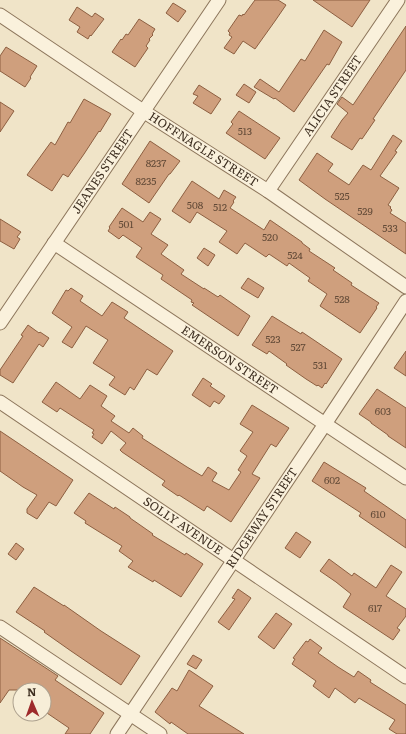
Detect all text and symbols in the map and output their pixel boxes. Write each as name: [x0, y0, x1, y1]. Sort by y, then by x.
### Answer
street label: ALICIA STREET: [298, 51, 366, 139]
street label: HOFFNAGLE STREET: [146, 107, 262, 191]
house number: 513: [238, 123, 252, 138]
street label: JEANES STREET: [67, 125, 137, 217]
house number: 8237: [146, 155, 166, 170]
house number: 8235: [136, 173, 156, 188]
house number: 525: [334, 188, 350, 203]
house number: 508: [187, 197, 204, 212]
house number: 512: [213, 199, 227, 214]
house number: 529: [357, 203, 373, 218]
house number: 501: [119, 216, 133, 231]
house number: 533: [382, 220, 398, 235]
house number: 520: [262, 229, 278, 244]
house number: 524: [287, 247, 303, 262]
house number: 528: [334, 291, 350, 306]
street label: EMERSON STREET: [178, 320, 282, 398]
house number: 523: [265, 331, 281, 346]
house number: 527: [290, 339, 306, 354]
house number: 531: [313, 357, 327, 372]
house number: 603: [375, 403, 391, 418]
street label: RIDGEWAY STREET: [221, 463, 301, 572]
house number: 602: [324, 472, 340, 487]
street label: SOLLY AVENUE: [140, 492, 227, 559]
house number: 610: [370, 506, 386, 521]
house number: 617: [368, 600, 382, 615]
north arrow: [12, 682, 52, 722]
text: N: [27, 683, 37, 699]

